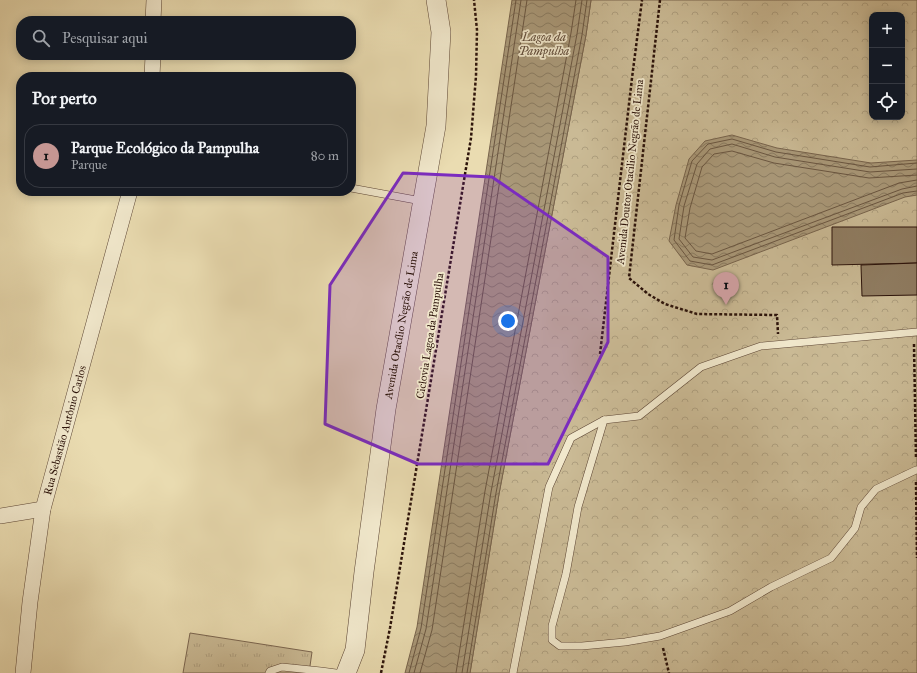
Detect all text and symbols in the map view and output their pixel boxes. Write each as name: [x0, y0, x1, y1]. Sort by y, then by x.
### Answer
map controls: [869, 12, 905, 120]
button: +: [869, 12, 905, 48]
search box: [16, 16, 356, 60]
icon: search: [30, 27, 52, 49]
text: Pesquisar aqui: [62, 29, 148, 47]
water label: Lagoa da Pampulha: [519, 30, 570, 59]
button: −: [869, 48, 905, 84]
street label: Avenida Doutor Otacilio Negrão de Lima: [614, 78, 646, 266]
button: locate: [869, 84, 905, 120]
text: Por perto: [32, 88, 97, 109]
text: Parque Ecológico da Pampulha: [71, 139, 259, 157]
text: 1: [43, 148, 49, 164]
text: 80 m: [311, 148, 339, 164]
text: Parque: [71, 157, 107, 173]
street label: Avenida Otacílio Negrão de Lima: [381, 250, 420, 401]
street label: Ciclovia Lagoa da Pampulha: [414, 272, 446, 400]
pin: 1: [713, 272, 739, 305]
your location: [498, 311, 518, 331]
street label: Rua Sebastião Antônio Carlos: [41, 364, 88, 496]

